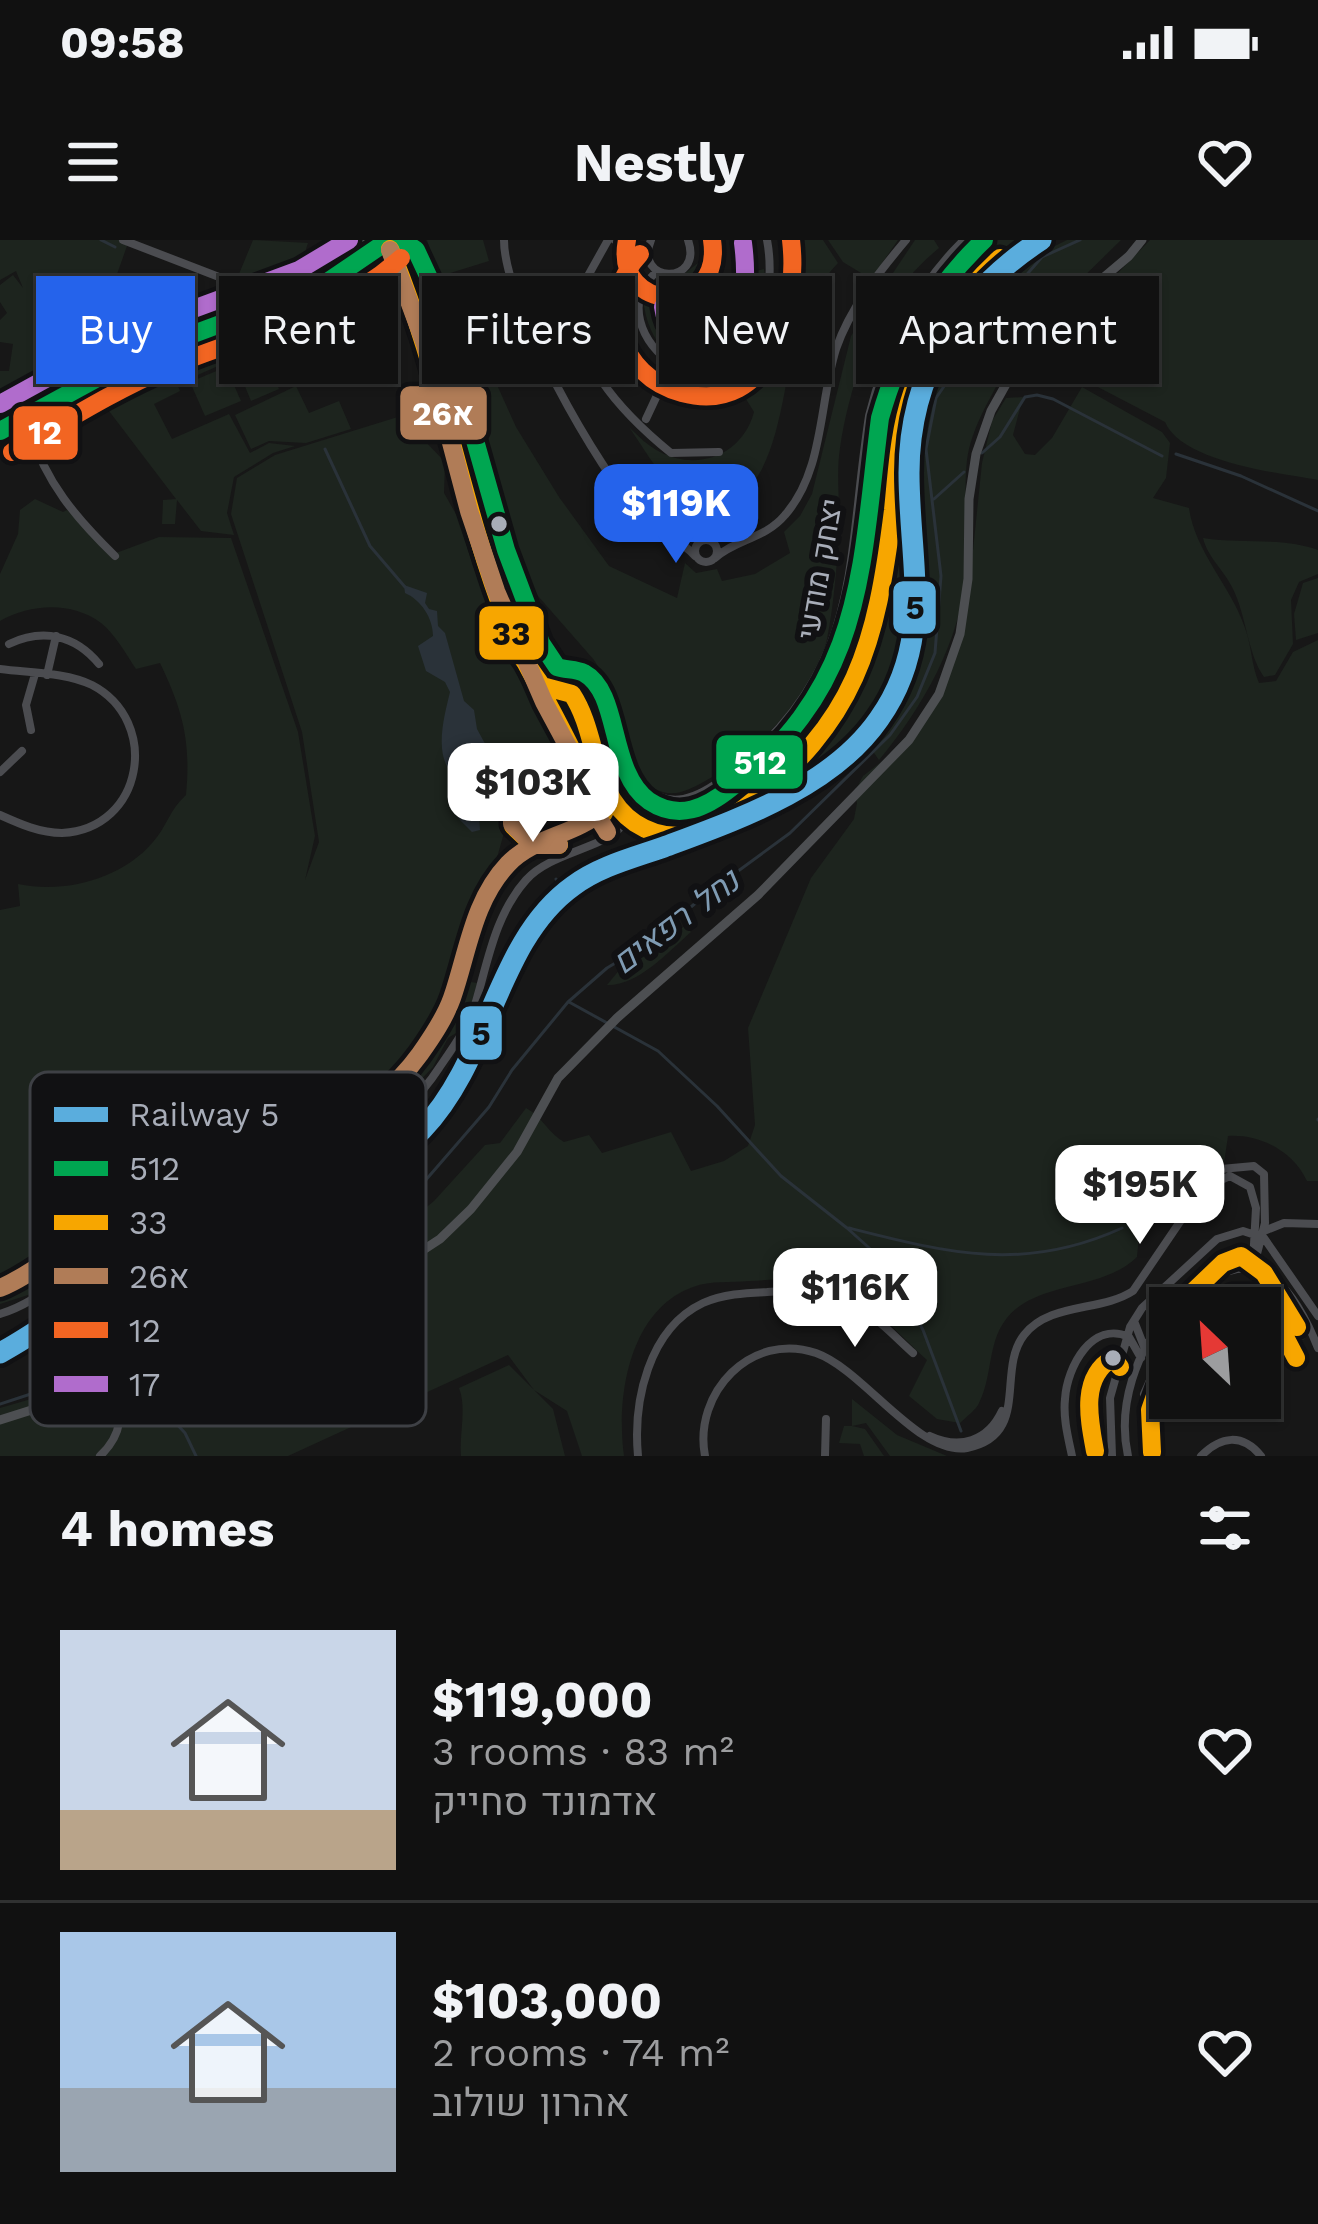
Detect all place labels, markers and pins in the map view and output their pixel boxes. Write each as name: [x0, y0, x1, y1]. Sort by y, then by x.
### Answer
pin: $119K: [592, 464, 760, 566]
unlabelled marker: [488, 513, 510, 535]
pin: $103K: [449, 743, 617, 845]
pin: $195K: [1056, 1145, 1224, 1247]
pin: $116K: [771, 1248, 939, 1350]
unlabelled marker: [1102, 1347, 1124, 1369]

